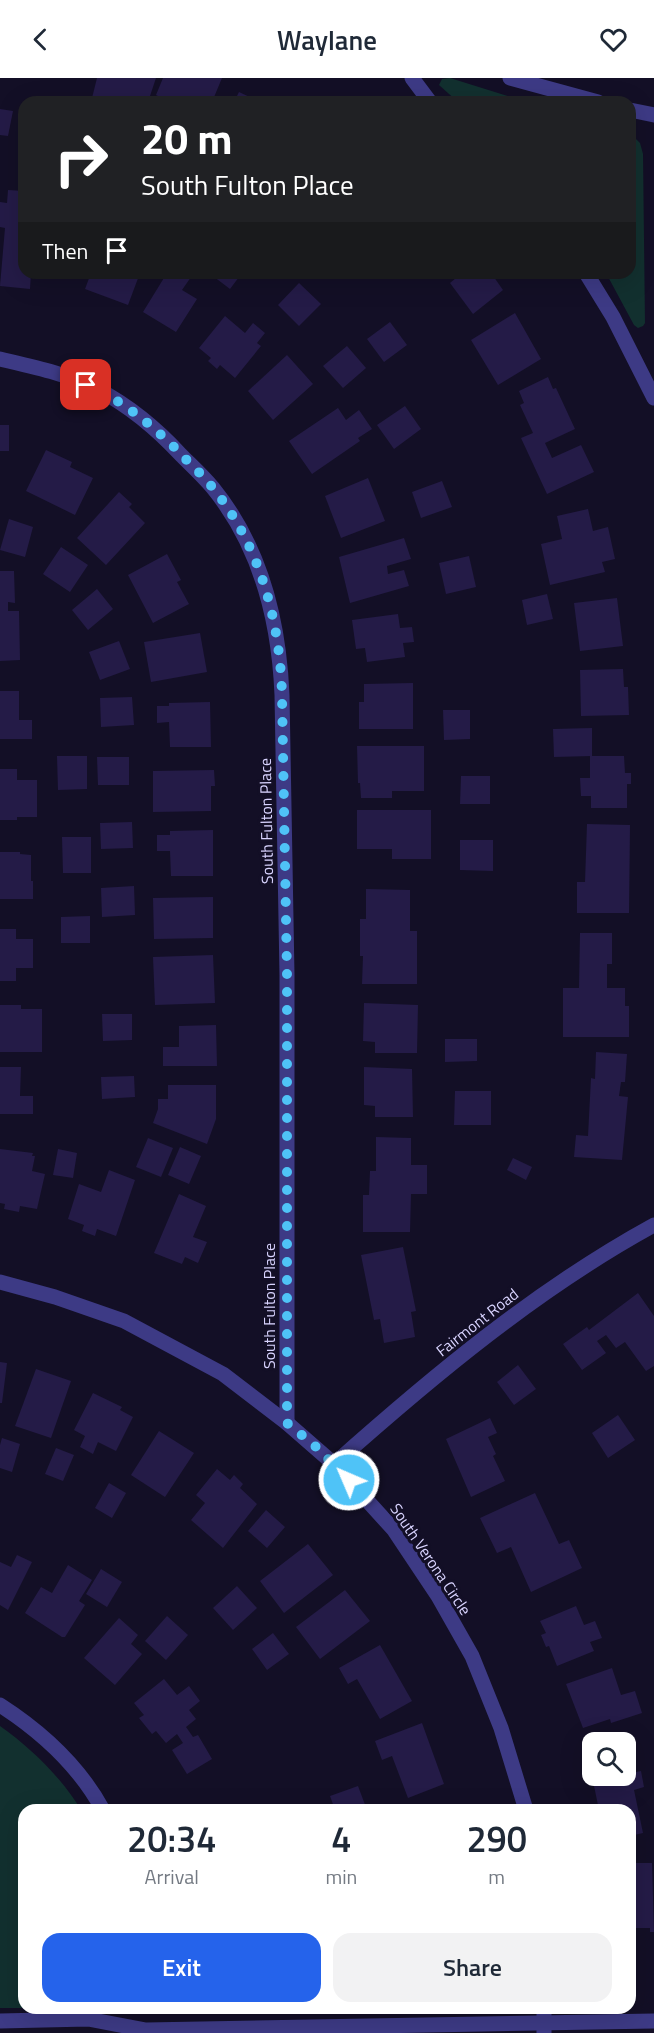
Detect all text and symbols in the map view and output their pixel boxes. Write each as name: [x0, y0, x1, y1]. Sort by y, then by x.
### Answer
text: Waylane: [277, 19, 377, 60]
icon: back: [24, 23, 57, 56]
icon: heart: [597, 23, 630, 56]
text: 20 m: [141, 106, 233, 170]
icon: right: [42, 120, 120, 198]
text: South Fulton Place: [141, 164, 354, 205]
text: Then: [42, 234, 88, 268]
icon: arrive: [100, 234, 133, 267]
pin: [60, 359, 111, 410]
icon: arrive: [69, 368, 102, 401]
street label: South Fulton Place: [253, 758, 279, 884]
street label: South Fulton Place: [257, 1243, 281, 1369]
street label: Fairmont Road: [431, 1282, 523, 1362]
position arrow: [317, 1448, 381, 1512]
street label: South Verona Circle: [385, 1498, 477, 1620]
map controls: [582, 1732, 636, 1786]
button: search: [582, 1732, 636, 1786]
text: 20:34: [127, 1811, 216, 1866]
text: 4: [331, 1811, 351, 1866]
text: 290: [466, 1811, 527, 1866]
text: Arrival: [145, 1861, 199, 1892]
text: min: [325, 1861, 357, 1892]
text: m: [488, 1861, 505, 1892]
button: Exit: [42, 1933, 321, 2002]
button: Share: [333, 1933, 612, 2002]

